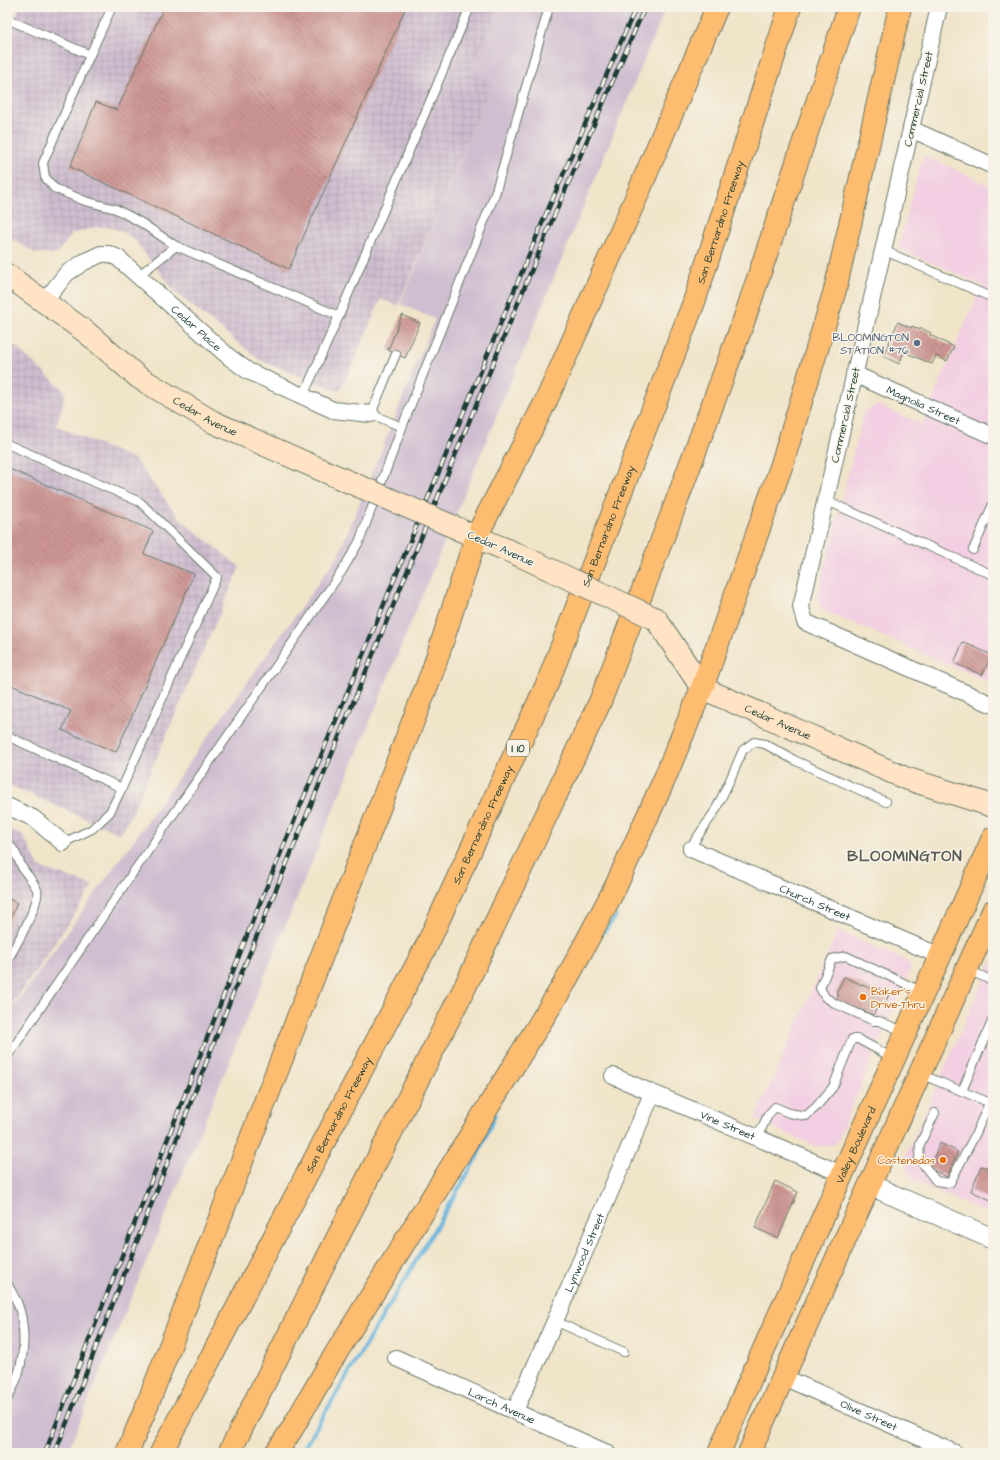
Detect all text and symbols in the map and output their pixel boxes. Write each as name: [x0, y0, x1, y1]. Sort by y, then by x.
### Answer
street label: Commercial Street: [900, 49, 937, 148]
street label: San Bernardino Freeway: [693, 159, 749, 286]
street label: Cedar Place: [168, 302, 225, 355]
place label: BLOOMINGTON STATION #76: [832, 330, 909, 358]
marker: BLOOMINGTON STATION #76: [912, 338, 922, 348]
street label: Commercial Street: [827, 365, 864, 464]
street label: Magnolia Street: [884, 382, 963, 429]
street label: Cedar Avenue: [170, 393, 240, 440]
street label: San Bernardino Freeway: [578, 463, 639, 589]
street label: Cedar Avenue: [465, 527, 536, 570]
street label: Cedar Avenue: [742, 701, 813, 743]
road number: I 10: [507, 740, 529, 756]
street label: San Bernardino Freeway: [449, 763, 518, 887]
district label: BLOOMINGTON: [847, 846, 963, 867]
street label: Church Street: [777, 881, 853, 925]
place label: Baker's Drive-Thru: [871, 984, 925, 1012]
marker: Baker's Drive-Thru: [858, 992, 868, 1002]
street label: San Bernardino Freeway: [302, 1054, 376, 1176]
street label: Valley Boulevard: [832, 1104, 880, 1186]
street label: Vine Street: [698, 1107, 758, 1144]
place label: Castenedas: [877, 1153, 935, 1168]
marker: Castenedas: [938, 1155, 948, 1165]
street label: Lynwood Street: [561, 1210, 608, 1294]
street label: Larch Avenue: [466, 1384, 537, 1428]
street label: Olive Street: [838, 1396, 900, 1435]

